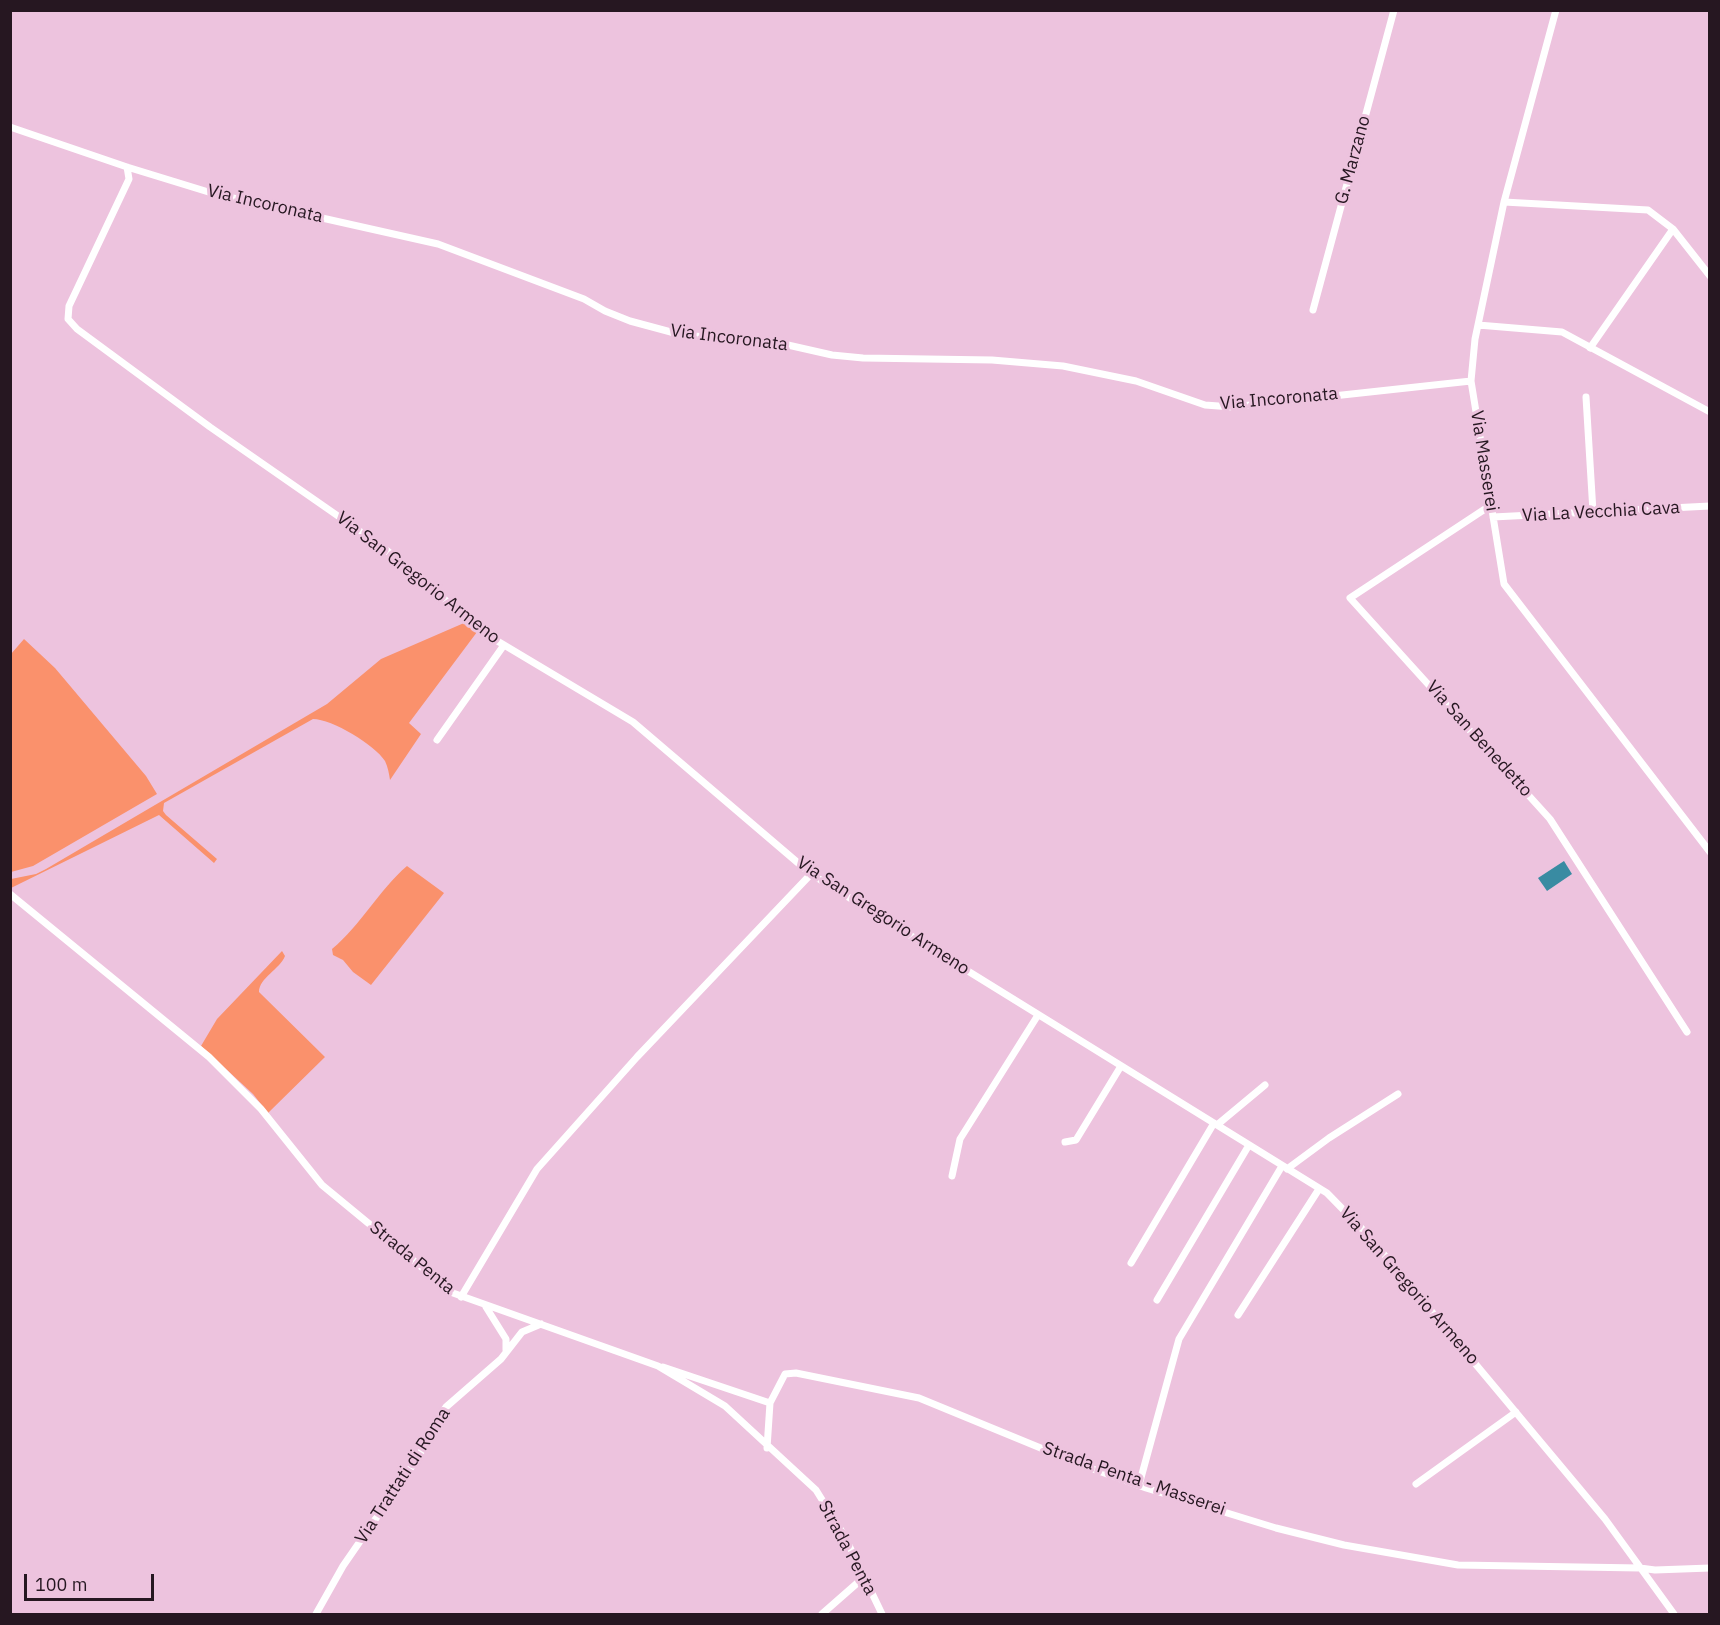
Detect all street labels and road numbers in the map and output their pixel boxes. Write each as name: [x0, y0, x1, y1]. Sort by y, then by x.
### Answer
street label: G. Marzano: [1331, 113, 1375, 207]
street label: Via Incoronata: [205, 180, 325, 228]
street label: Via Incoronata: [669, 320, 789, 356]
street label: Via Incoronata: [1219, 383, 1339, 415]
street label: Via Masserei: [1465, 409, 1503, 513]
street label: Via La Vecchia Cava: [1522, 497, 1680, 527]
street label: Via San Gregorio Armeno: [332, 507, 504, 649]
street label: Via San Benedetto: [1421, 677, 1537, 801]
street label: Via San Gregorio Armeno: [793, 852, 973, 980]
street label: Via San Gregorio Armeno: [1335, 1203, 1483, 1369]
street label: Strada Penta: [365, 1217, 459, 1299]
street label: Via Trattati di Roma: [351, 1404, 455, 1548]
street label: Strada Penta - Masserei: [1040, 1438, 1228, 1520]
street label: Strada Penta: [813, 1497, 881, 1599]

